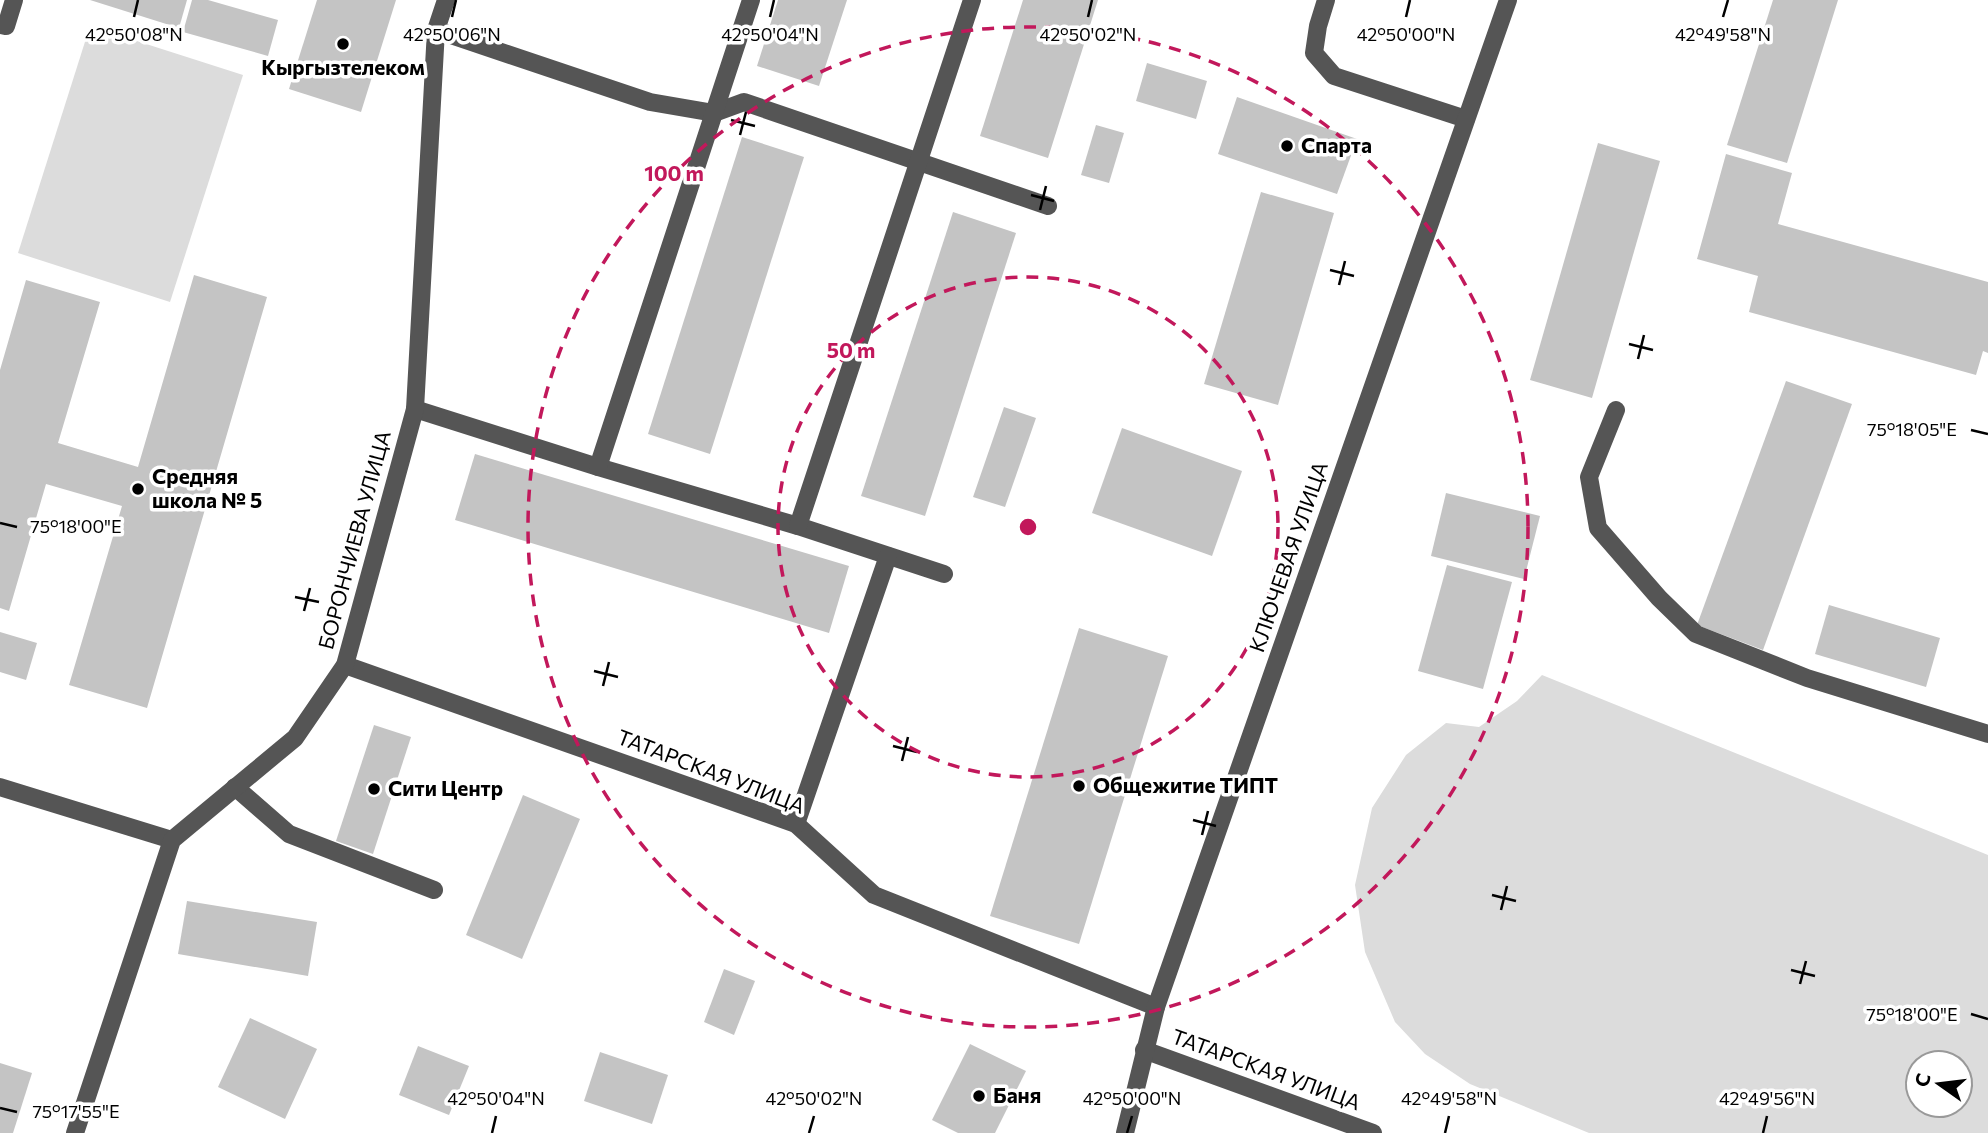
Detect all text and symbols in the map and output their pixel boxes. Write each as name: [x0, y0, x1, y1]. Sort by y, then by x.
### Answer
text: 42°50'08"N: [85, 23, 183, 45]
text: 42°50'06"N: [403, 23, 501, 45]
text: 42°50'04"N: [721, 23, 819, 45]
text: 42°50'02"N: [1040, 23, 1136, 45]
text: 42°50'00"N: [1357, 23, 1455, 45]
text: 42°49'58"N: [1675, 23, 1771, 45]
marker: Кыргызтелеком: [335, 36, 351, 52]
place label: Кыргызтелеком: [261, 54, 425, 79]
place label: Спарта: [1301, 132, 1372, 157]
marker: Спарта: [1279, 138, 1295, 154]
text: 100 m: [644, 160, 704, 185]
text: 50 m: [827, 337, 875, 362]
text: 75°18'05"E: [1867, 418, 1957, 440]
street label: БОРОНЧИЕВА УЛИЦА: [312, 428, 395, 652]
street label: КЛЮЧЕВАЯ УЛИЦА: [1243, 458, 1332, 655]
place label: Средняя школа № 5: [152, 463, 262, 512]
marker: Средняя школа № 5: [130, 481, 146, 497]
text: 75°18'00"E: [30, 515, 122, 537]
centre of rings: [1016, 515, 1040, 539]
street label: ТАТАРСКАЯ УЛИЦА: [614, 723, 809, 818]
place label: Общежитие ТИПТ: [1093, 772, 1279, 797]
place label: Сити Центр: [388, 775, 503, 800]
marker: Общежитие ТИПТ: [1071, 778, 1087, 794]
marker: Сити Центр: [366, 781, 382, 797]
text: 75°18'00"E: [1866, 1003, 1958, 1025]
street label: ТАТАРСКАЯ УЛИЦА: [1169, 1023, 1364, 1114]
north arrow: [1904, 1049, 1974, 1119]
text: С: [1909, 1071, 1935, 1089]
place label: Баня: [993, 1082, 1041, 1107]
text: 42°50'04"N: [447, 1087, 545, 1109]
text: 42°50'02"N: [766, 1087, 862, 1109]
text: 42°50'00"N: [1083, 1087, 1181, 1109]
text: 42°49'58"N: [1401, 1087, 1497, 1109]
text: 42°49'56"N: [1719, 1087, 1815, 1109]
marker: Баня: [971, 1088, 987, 1104]
text: 75°17'55"E: [32, 1100, 120, 1122]

